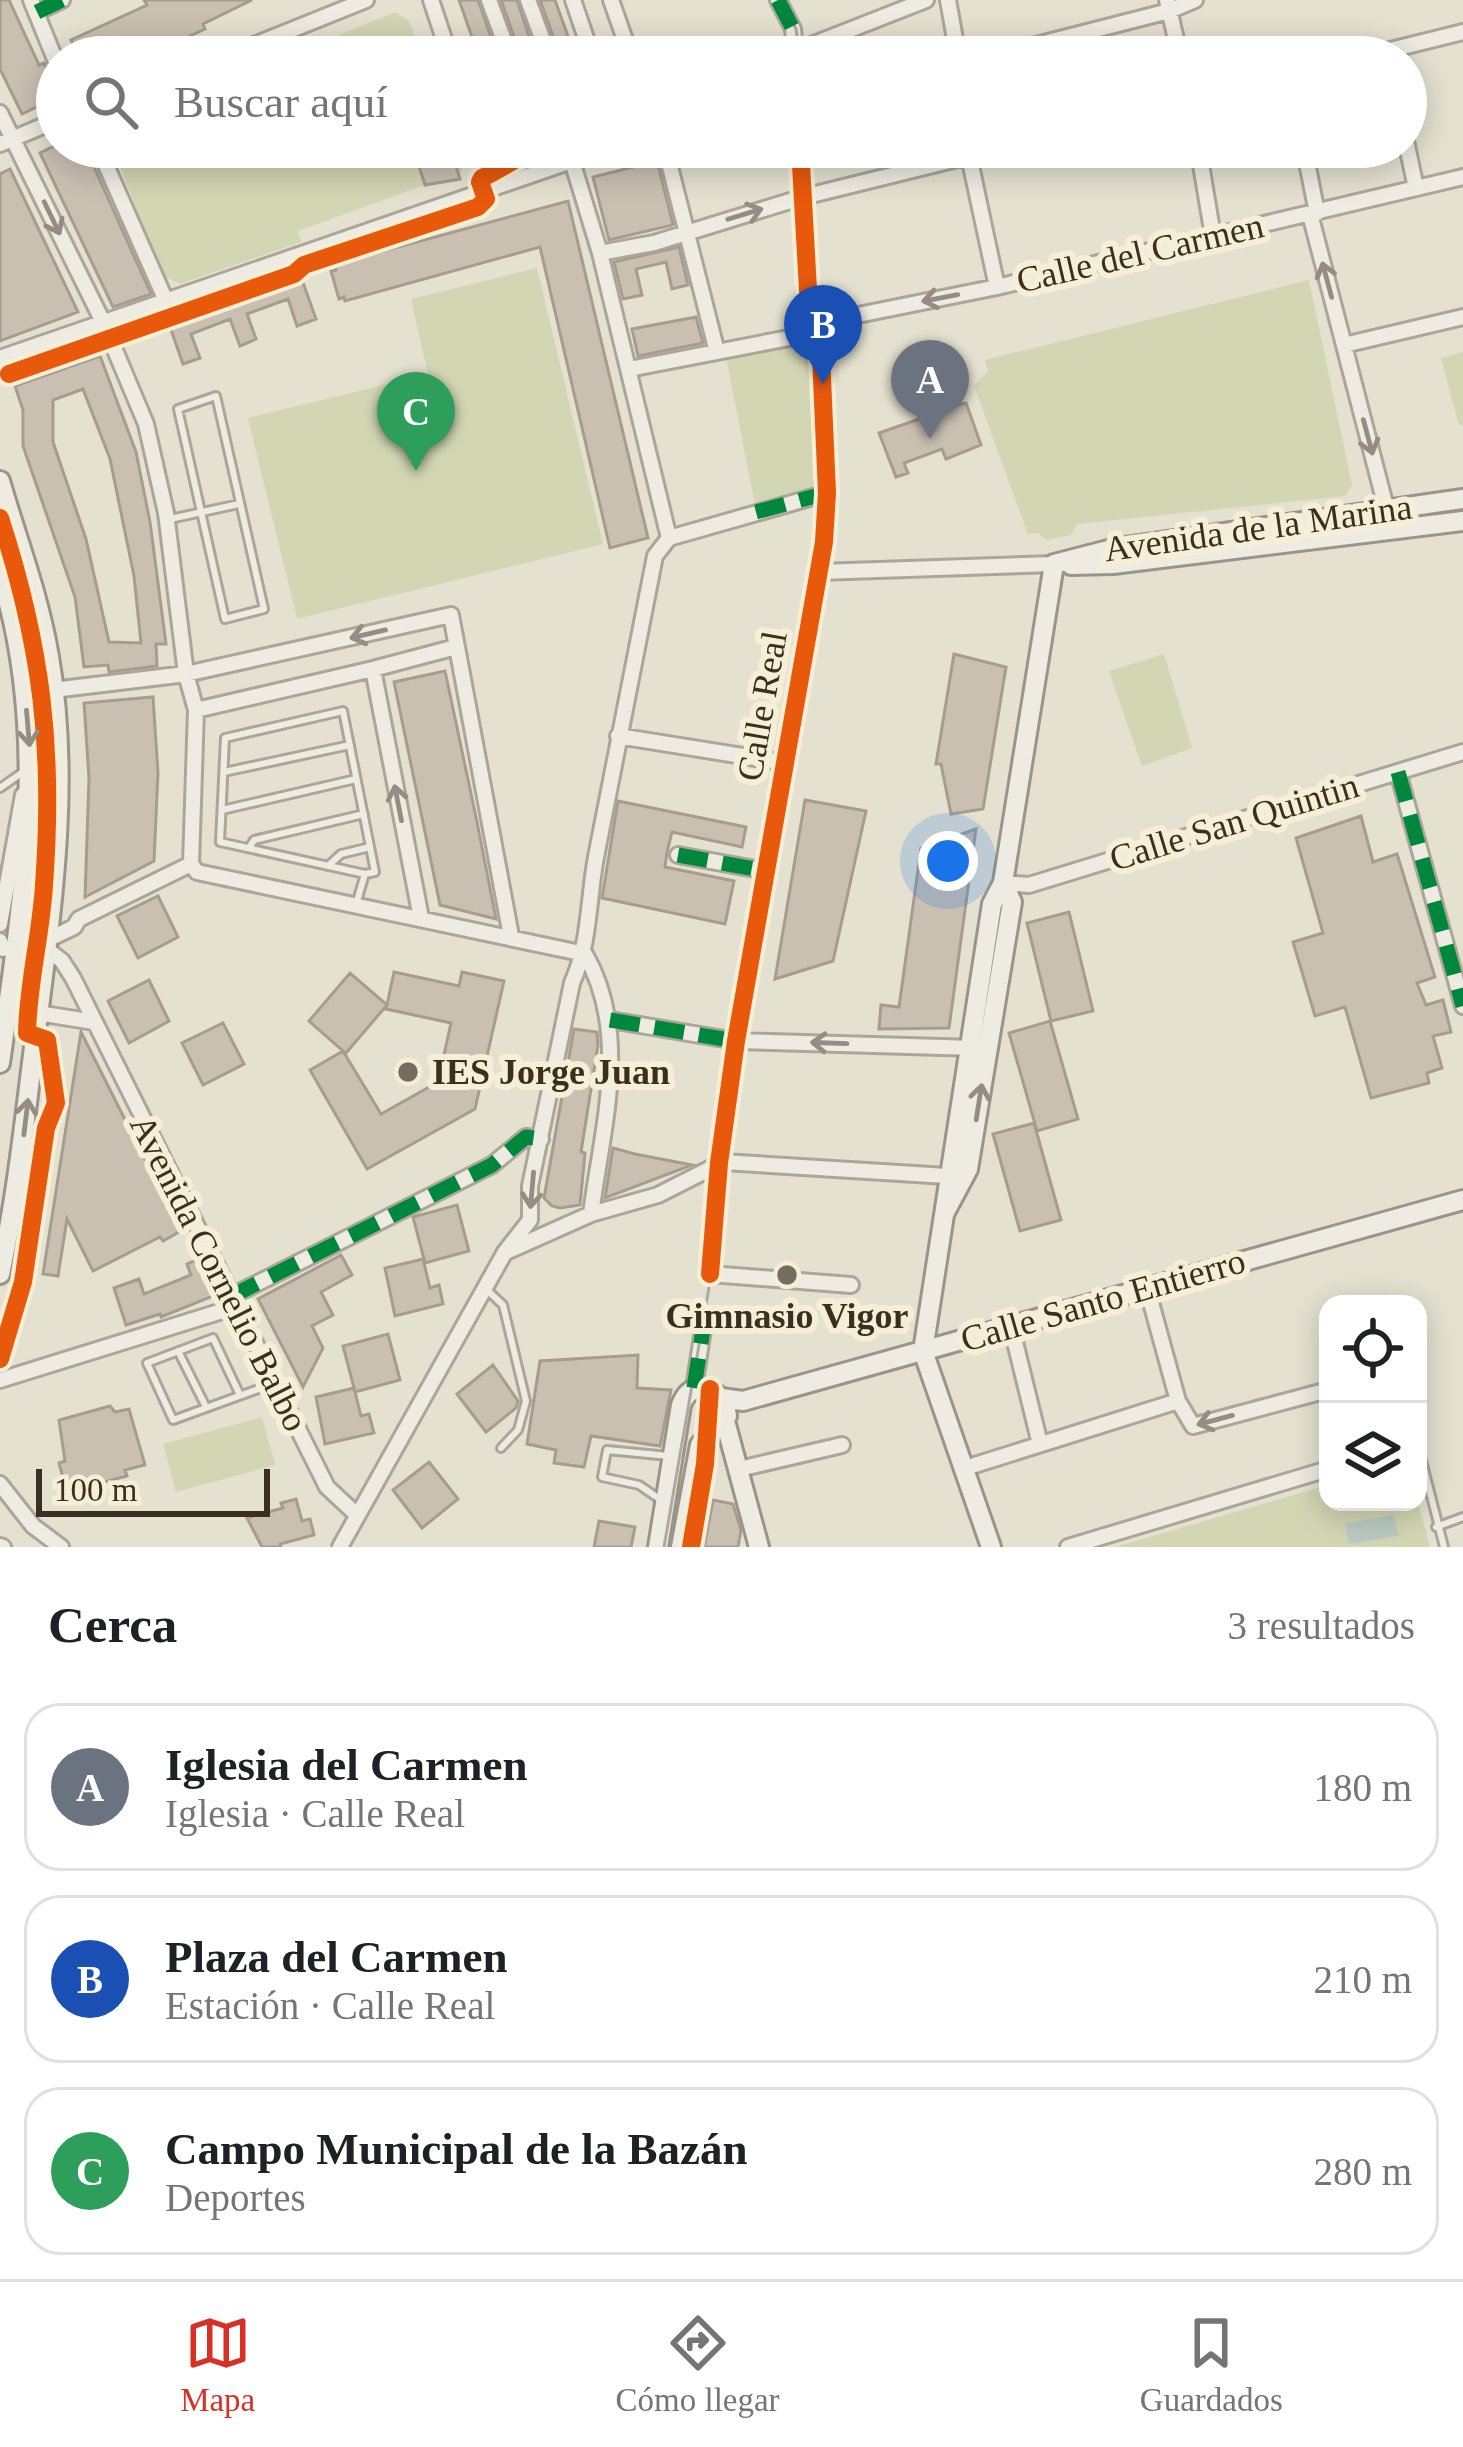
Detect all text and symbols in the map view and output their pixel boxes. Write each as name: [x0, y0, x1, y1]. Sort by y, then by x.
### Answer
search box: [36, 36, 1427, 168]
icon: search: [78, 69, 144, 135]
text: Buscar aquí: [174, 77, 388, 127]
one-way arrow: [42, 199, 64, 235]
one-way arrow: [725, 202, 763, 224]
street label: Calle del Carmen: [1013, 205, 1267, 301]
one-way arrow: [1315, 261, 1337, 299]
pin: B: [784, 285, 862, 384]
one-way arrow: [921, 288, 960, 310]
pin: A: [891, 340, 969, 439]
pin: C: [377, 372, 455, 471]
one-way arrow: [1359, 417, 1381, 455]
street label: Avenida de la Marina: [1102, 487, 1414, 569]
one-way arrow: [349, 623, 387, 646]
street label: Calle Real: [729, 628, 795, 784]
one-way arrow: [17, 708, 40, 747]
street label: Calle San Quintin: [1105, 765, 1363, 879]
one-way arrow: [386, 785, 408, 824]
your location: [918, 831, 978, 891]
one-way arrow: [810, 1032, 849, 1055]
place label: IES Jorge Juan: [432, 1052, 670, 1092]
marker: IES Jorge Juan: [395, 1059, 421, 1085]
one-way arrow: [968, 1083, 991, 1122]
one-way arrow: [15, 1098, 38, 1137]
street label: Avenida Cornelio Balbo: [122, 1108, 316, 1438]
one-way arrow: [520, 1170, 543, 1209]
street label: Calle Santo Entierro: [956, 1240, 1250, 1360]
marker: Gimnasio Vigor: [774, 1262, 800, 1288]
map controls: [1319, 1295, 1427, 1511]
button: locate: [1319, 1295, 1427, 1403]
place label: Gimnasio Vigor: [665, 1296, 909, 1336]
button: layers: [1319, 1403, 1427, 1511]
one-way arrow: [1197, 1410, 1235, 1432]
scale bar: [36, 1463, 270, 1516]
text: 100 m: [54, 1472, 137, 1508]
text: Cerca: [48, 1597, 177, 1653]
text: 3 resultados: [1228, 1604, 1415, 1647]
text: Iglesia del Carmen: [165, 1740, 527, 1790]
text: A: [76, 1766, 104, 1809]
text: 180 m: [1313, 1766, 1412, 1809]
text: Iglesia · Calle Real: [165, 1792, 465, 1835]
text: Plaza del Carmen: [165, 1932, 507, 1982]
text: B: [77, 1958, 103, 2001]
text: 210 m: [1313, 1958, 1412, 2001]
text: Estación · Calle Real: [165, 1984, 495, 2027]
text: Campo Municipal de la Bazán: [165, 2124, 748, 2174]
text: C: [76, 2150, 104, 2193]
text: 280 m: [1313, 2150, 1412, 2193]
text: Deportes: [165, 2176, 306, 2219]
tab: Mapa: [180, 2310, 255, 2419]
tab: Cómo llegar: [616, 2310, 780, 2419]
tab: Guardados: [1140, 2310, 1283, 2419]

